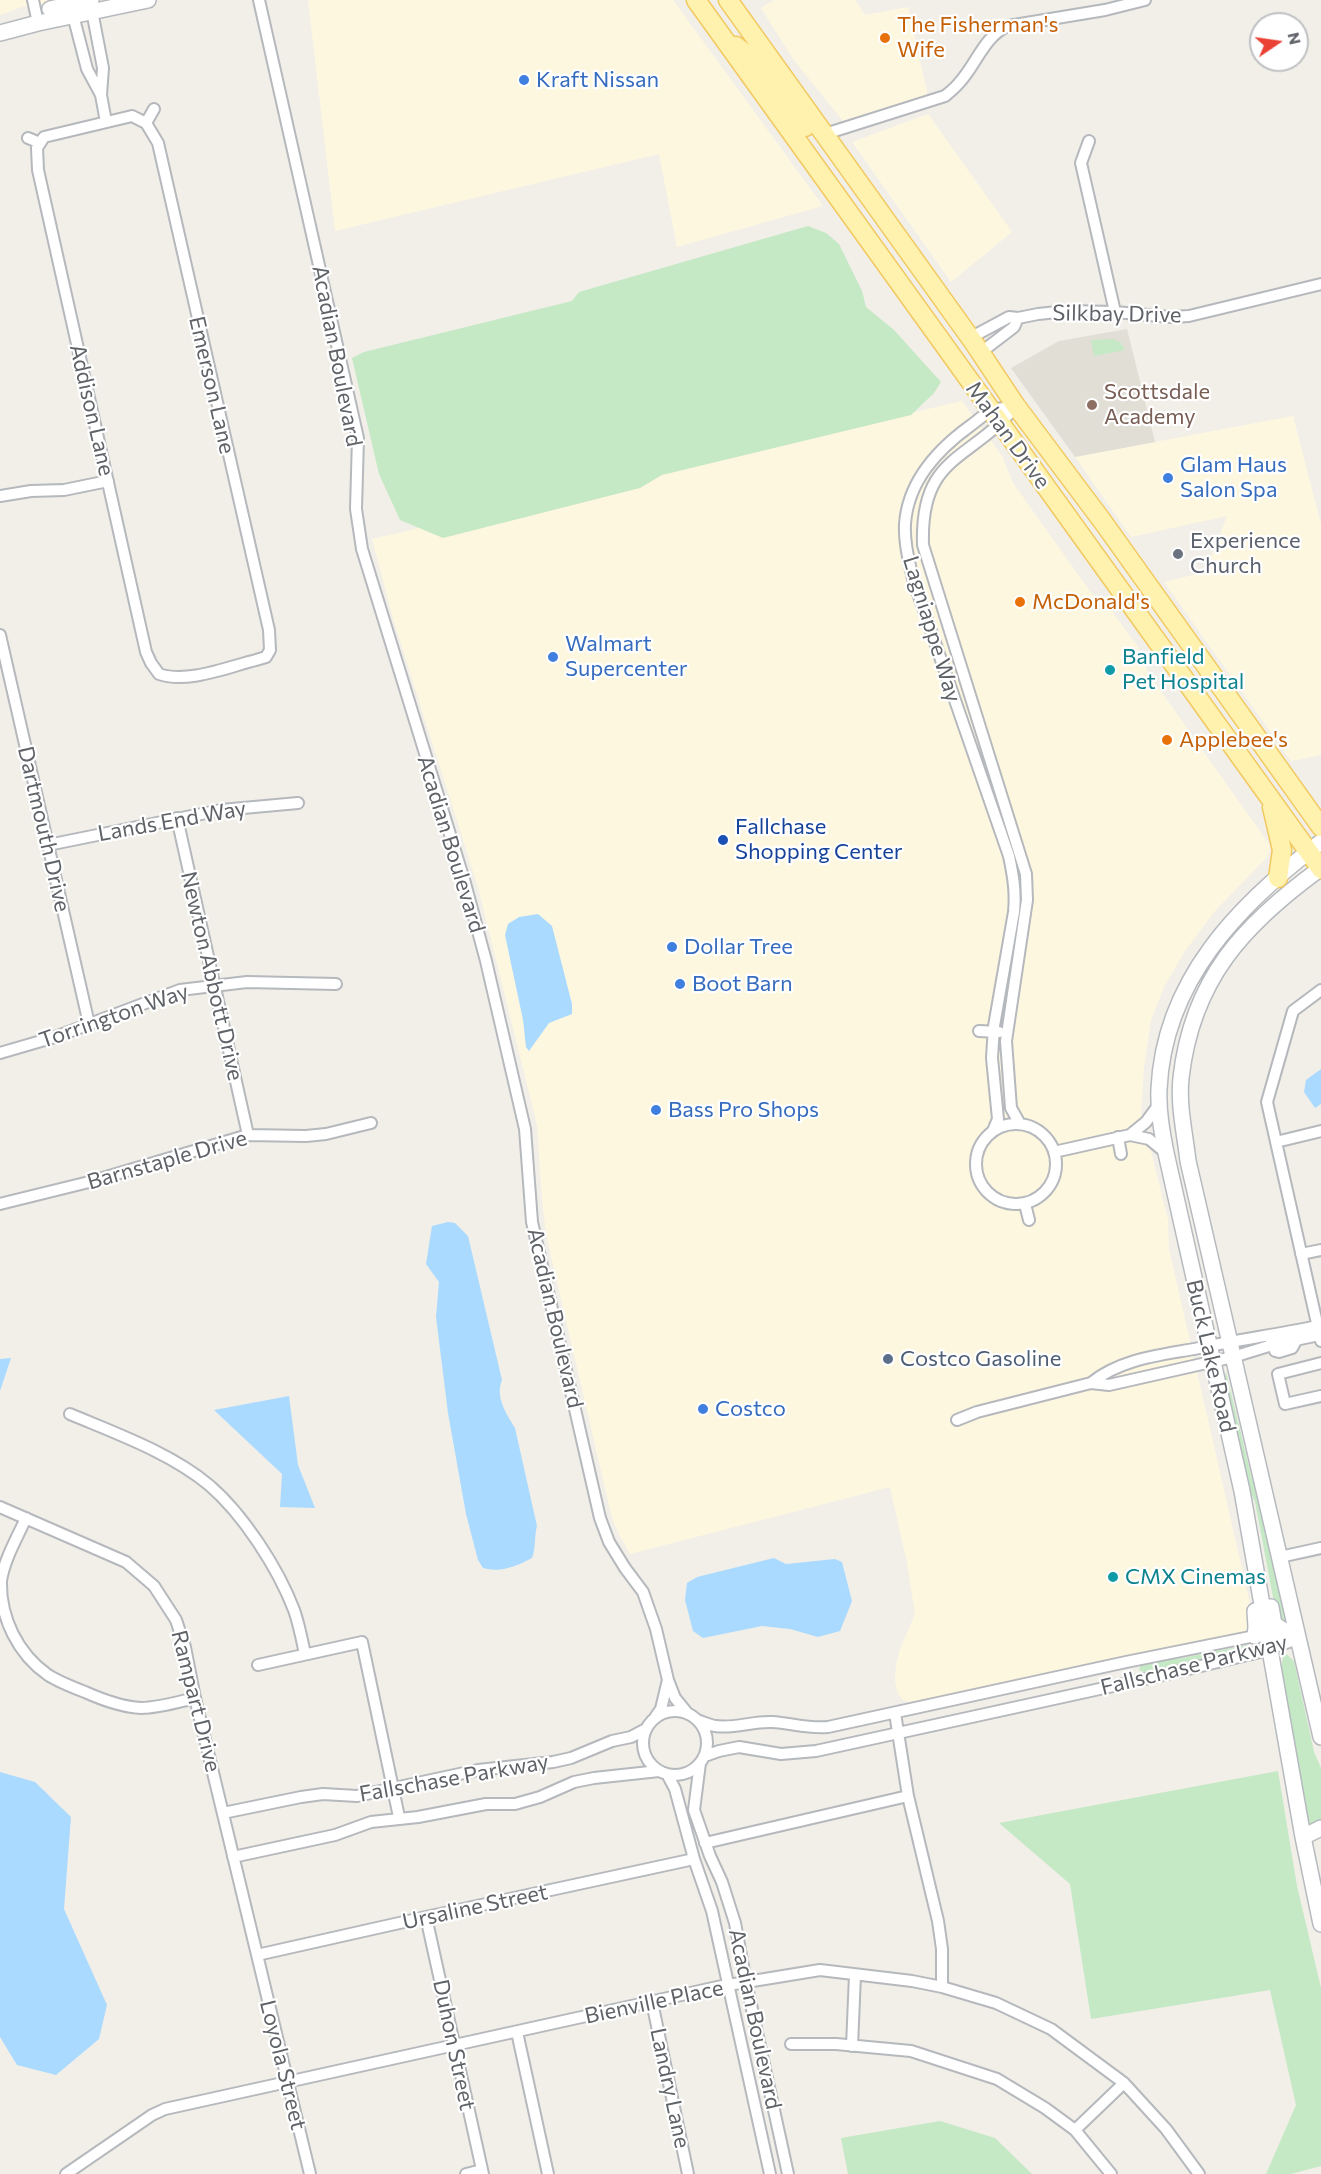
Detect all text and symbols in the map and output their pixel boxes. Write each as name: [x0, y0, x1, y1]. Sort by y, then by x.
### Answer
place label: The Fisherman's Wife: [897, 12, 1059, 63]
north arrow: [1249, 12, 1309, 72]
text: N: [1284, 30, 1306, 46]
marker: The Fisherman's Wife: [878, 31, 892, 45]
place label: Kraft Nissan: [536, 67, 659, 93]
marker: Kraft Nissan: [517, 73, 531, 87]
street label: Acadian Boulevard: [306, 263, 368, 449]
street label: Silkbay Drive: [1052, 300, 1182, 328]
street label: Emerson Lane: [183, 314, 241, 456]
street label: Addison Lane: [64, 342, 120, 478]
street label: Mahan Drive: [960, 376, 1056, 494]
place label: Scottsdale Academy: [1104, 379, 1210, 430]
marker: Scottsdale Academy: [1085, 398, 1099, 412]
place label: Glam Haus Salon Spa: [1180, 452, 1287, 504]
marker: Glam Haus Salon Spa: [1161, 471, 1175, 485]
place label: Experience Church: [1190, 528, 1301, 580]
marker: Experience Church: [1171, 547, 1185, 561]
street label: Lagniappe Way: [897, 553, 967, 705]
place label: McDonald's: [1032, 589, 1150, 615]
marker: McDonald's: [1013, 595, 1027, 609]
place label: Walmart Supercenter: [565, 631, 688, 682]
place label: Banfield Pet Hospital: [1122, 644, 1244, 696]
marker: Walmart Supercenter: [546, 650, 560, 664]
marker: Banfield Pet Hospital: [1103, 663, 1117, 677]
place label: Applebee's: [1179, 727, 1288, 753]
marker: Applebee's: [1160, 733, 1174, 747]
street label: Dartmouth Drive: [12, 744, 76, 914]
street label: Acadian Boulevard: [411, 752, 491, 936]
street label: Lands End Way: [96, 795, 248, 847]
place label: Fallchase Shopping Center: [735, 814, 903, 866]
marker: Fallchase Shopping Center: [716, 833, 730, 847]
street label: Newton Abbott Drive: [175, 869, 249, 1083]
place label: Dollar Tree: [684, 934, 793, 960]
marker: Dollar Tree: [665, 940, 679, 954]
place label: Boot Barn: [692, 971, 793, 997]
marker: Boot Barn: [673, 977, 687, 991]
street label: Torrington Way: [36, 978, 192, 1054]
place label: Bass Pro Shops: [668, 1097, 819, 1123]
marker: Bass Pro Shops: [649, 1103, 663, 1117]
street label: Barnstaple Drive: [84, 1125, 250, 1195]
street label: Acadian Boulevard: [521, 1225, 589, 1411]
street label: Buck Lake Road: [1181, 1277, 1241, 1435]
place label: Costco Gasoline: [900, 1346, 1061, 1372]
marker: Costco Gasoline: [881, 1352, 895, 1366]
place label: Costco: [715, 1396, 786, 1422]
marker: Costco: [696, 1402, 710, 1416]
place label: CMX Cinemas: [1125, 1564, 1266, 1590]
marker: CMX Cinemas: [1106, 1570, 1120, 1584]
street label: Rampart Drive: [166, 1627, 226, 1775]
street label: Fallschase Parkway: [1098, 1629, 1290, 1701]
street label: Fallschase Parkway: [357, 1748, 551, 1808]
street label: Ursaline Street: [400, 1879, 550, 1935]
street label: Acadian Boulevard: [723, 1926, 787, 2112]
street label: Bienville Place: [582, 1974, 726, 2030]
street label: Duhon Street: [427, 1977, 481, 2113]
street label: Loyola Street: [254, 1997, 312, 2133]
street label: Landry Lane: [644, 2026, 696, 2150]

